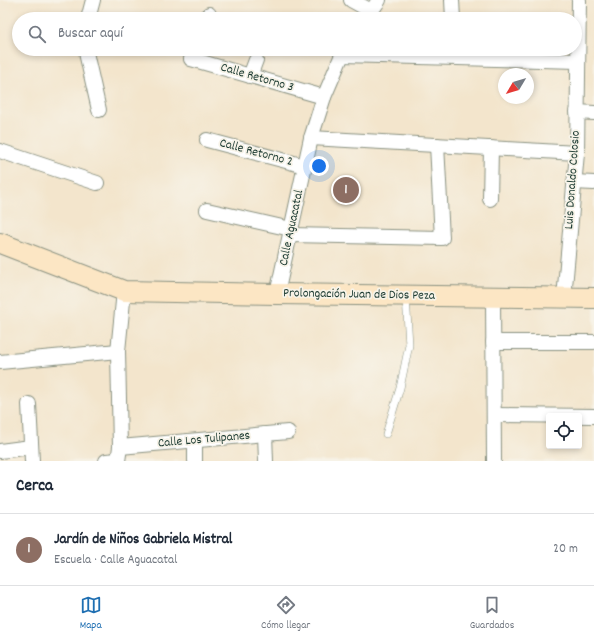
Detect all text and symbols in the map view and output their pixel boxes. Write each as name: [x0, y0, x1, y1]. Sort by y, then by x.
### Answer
search box: [12, 12, 582, 56]
icon: search: [26, 23, 48, 45]
text: Buscar aquí: [58, 23, 123, 45]
street label: Calle Retorno 3: [218, 58, 296, 98]
north arrow: [498, 68, 534, 104]
street label: Luis Donaldo Colosio: [560, 130, 586, 230]
street label: Calle Retorno 2: [217, 134, 295, 172]
your location: [309, 156, 329, 176]
pin: 1: [333, 175, 359, 205]
street label: Calle Aguacatal: [275, 188, 309, 268]
street label: Prolongación Juan de Dios Peza: [283, 284, 436, 306]
map controls: [546, 413, 582, 449]
button: locate: [546, 413, 582, 449]
street label: Calle Los Tulipanes: [157, 427, 251, 453]
text: Cerca: [16, 475, 53, 499]
text: Jardín de Niños Gabriela Mistral: [54, 529, 232, 551]
text: 1: [28, 540, 30, 559]
text: 20 m: [553, 540, 578, 559]
text: Escuela · Calle Aguacatal: [54, 551, 177, 570]
tab: Mapa: [80, 594, 102, 634]
tab: Cómo llegar: [261, 594, 310, 634]
tab: Guardados: [470, 594, 514, 634]

